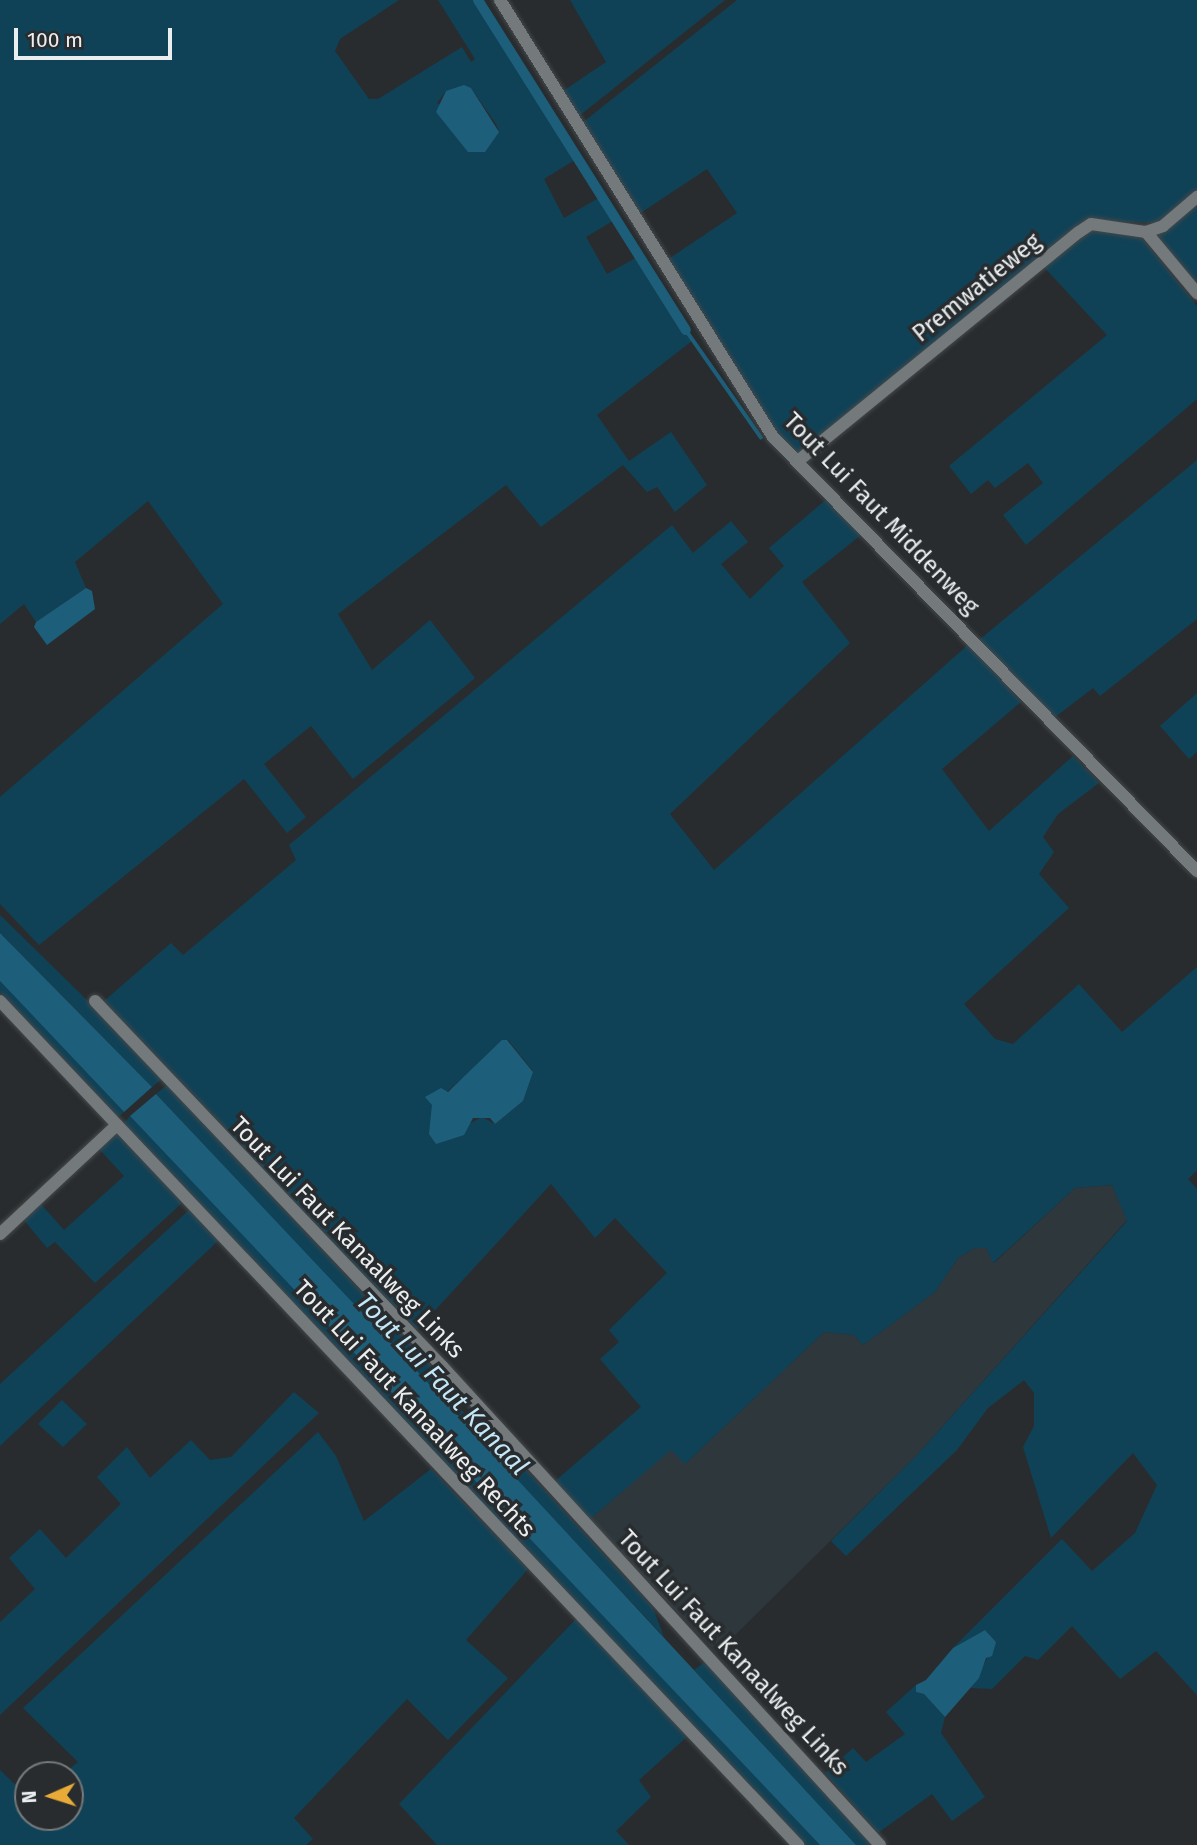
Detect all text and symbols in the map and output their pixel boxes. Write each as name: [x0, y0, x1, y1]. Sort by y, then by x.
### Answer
scale bar: [18, 14, 175, 58]
text: 100 m: [27, 27, 83, 53]
street label: Premwatieweg: [907, 227, 1047, 349]
street label: Tout Lui Faut Middenweg: [777, 407, 985, 621]
street label: Tout Lui Faut Kanaalweg Links: [224, 1111, 470, 1365]
street label: Tout Lui Faut Kanaalweg Rechts: [287, 1275, 541, 1543]
water label: Tout Lui Faut Kanaal: [349, 1286, 535, 1482]
street label: Tout Lui Faut Kanaalweg Links: [612, 1525, 854, 1781]
north arrow: [14, 1761, 84, 1831]
text: N: [18, 1790, 41, 1804]

